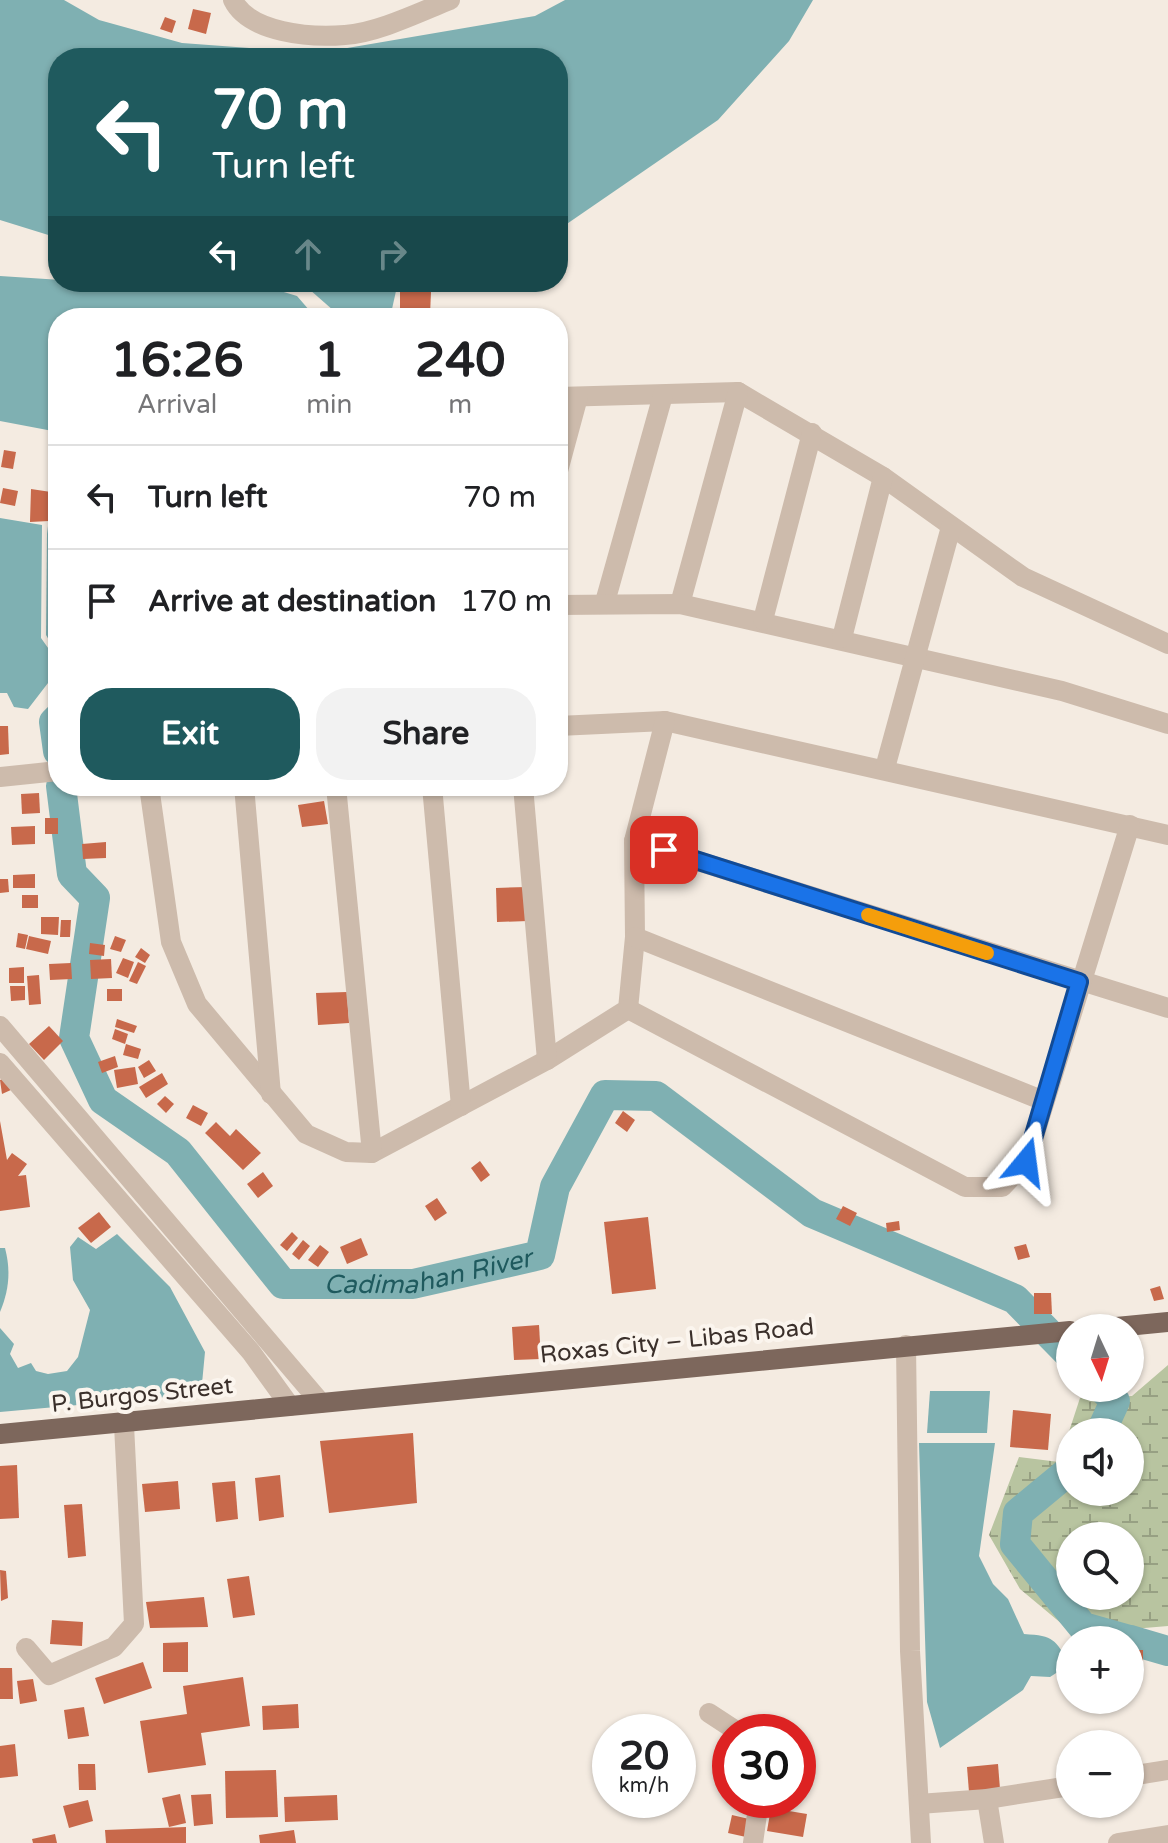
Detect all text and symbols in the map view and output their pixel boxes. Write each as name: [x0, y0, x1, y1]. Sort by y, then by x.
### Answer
text: 70 m: [212, 77, 348, 144]
icon: left: [80, 80, 184, 184]
text: Turn left: [212, 145, 355, 188]
icon: left: [202, 232, 246, 276]
icon: ahead: [286, 232, 330, 276]
icon: right: [370, 232, 414, 276]
text: 16:26: [111, 332, 244, 390]
text: 1: [314, 332, 344, 390]
text: 240: [415, 332, 505, 390]
text: Arrival: [137, 389, 217, 420]
text: min: [306, 389, 352, 420]
text: m: [448, 389, 472, 420]
icon: left: [80, 475, 124, 519]
text: Turn left: [148, 479, 267, 516]
text: 70 m: [463, 479, 536, 516]
icon: arrive: [80, 579, 124, 623]
text: Arrive at destination: [148, 583, 436, 620]
text: 170 m: [460, 583, 552, 620]
button: Exit: [80, 688, 300, 780]
button: Share: [316, 688, 536, 780]
pin: [630, 816, 698, 884]
icon: arrive: [642, 828, 686, 872]
position arrow: [984, 1120, 1068, 1204]
water label: Cadimahan River: [324, 1241, 538, 1300]
street label: Roxas City – Libas Road: [538, 1312, 816, 1370]
north arrow: [1056, 1314, 1144, 1402]
map controls: [1056, 1314, 1144, 1818]
street label: P. Burgos Street: [50, 1371, 234, 1419]
button: sound: [1056, 1418, 1144, 1506]
button: search: [1056, 1522, 1144, 1610]
button: +: [1056, 1626, 1144, 1714]
speed limit sign: 30: [712, 1714, 816, 1818]
button: −: [1056, 1730, 1144, 1818]
text: 20: [619, 1732, 669, 1780]
text: km/h: [619, 1774, 669, 1798]

